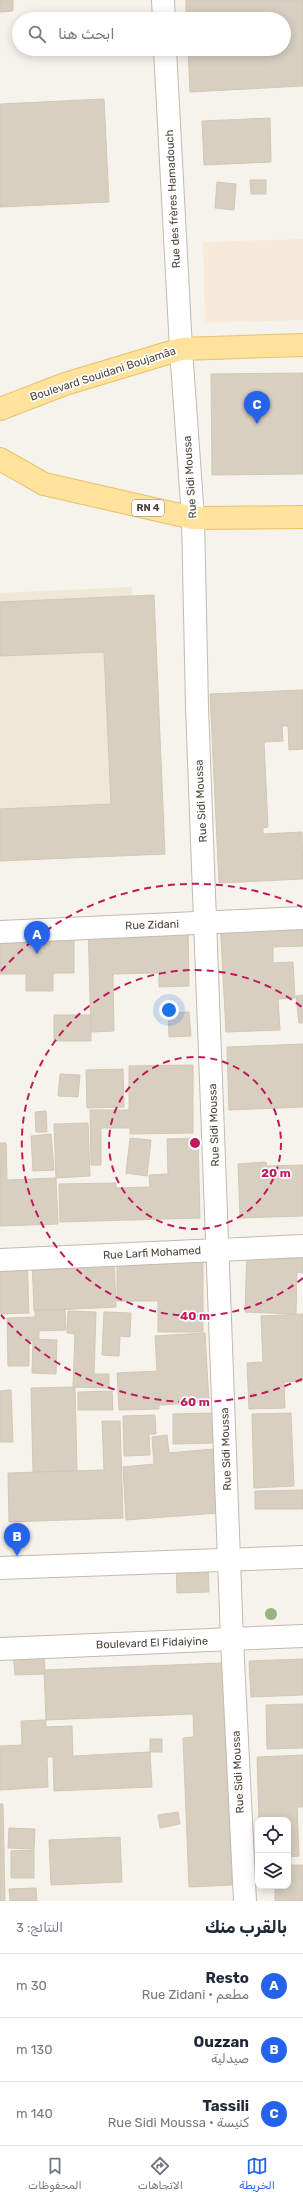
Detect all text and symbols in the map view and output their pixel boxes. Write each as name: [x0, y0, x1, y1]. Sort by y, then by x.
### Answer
search box: [12, 12, 291, 56]
icon: search: [26, 23, 48, 45]
text: ابحث هنا: [58, 25, 115, 43]
street label: Rue des frères Hamadouch: [163, 129, 183, 269]
street label: Boulevard Souidani Boujamâa: [29, 344, 177, 404]
pin: C: [244, 391, 270, 424]
street label: Rue Sidi Moussa: [181, 435, 199, 519]
road number: RN 4: [132, 500, 164, 516]
street label: Rue Sidi Moussa: [192, 759, 210, 843]
street label: Rue Zidani: [125, 918, 179, 932]
pin: A: [24, 921, 50, 954]
your location: [159, 1000, 179, 1020]
street label: Rue Sidi Moussa: [206, 1083, 222, 1167]
centre of rings: [188, 1136, 202, 1150]
text: 20 m: [261, 1166, 291, 1180]
street label: Rue Larfi Mohamed: [103, 1244, 201, 1262]
text: 40 m: [180, 1309, 210, 1323]
text: 60 m: [180, 1395, 210, 1409]
street label: Rue Sidi Moussa: [218, 1407, 234, 1491]
pin: B: [4, 1523, 30, 1556]
street label: Boulevard El Fidaiyine: [96, 1635, 208, 1651]
street label: Rue Sidi Moussa: [229, 1730, 247, 1814]
map controls: [255, 1817, 291, 1889]
button: locate: [255, 1817, 291, 1853]
button: layers: [255, 1853, 291, 1889]
text: بالقرب منك: [205, 1917, 287, 1937]
text: النتائج: 3: [16, 1920, 63, 1935]
text: Resto: [205, 1969, 249, 1987]
text: 30 m: [16, 1978, 47, 1993]
text: A: [269, 1978, 279, 1993]
text: مطعم · Rue Zidani: [142, 1987, 249, 2002]
text: Ouzzan: [194, 2033, 249, 2051]
text: 130 m: [16, 2042, 52, 2057]
text: B: [269, 2042, 279, 2057]
text: صيدلية: [211, 2051, 249, 2066]
text: Tassili: [203, 2097, 249, 2115]
text: 140 m: [16, 2106, 53, 2121]
text: C: [269, 2106, 279, 2121]
text: كنيسة · Rue Sidi Moussa: [108, 2115, 249, 2130]
tab: المحفوظات: [28, 2155, 82, 2192]
tab: الاتجاهات: [138, 2155, 183, 2192]
tab: الخريطة: [239, 2155, 275, 2192]

